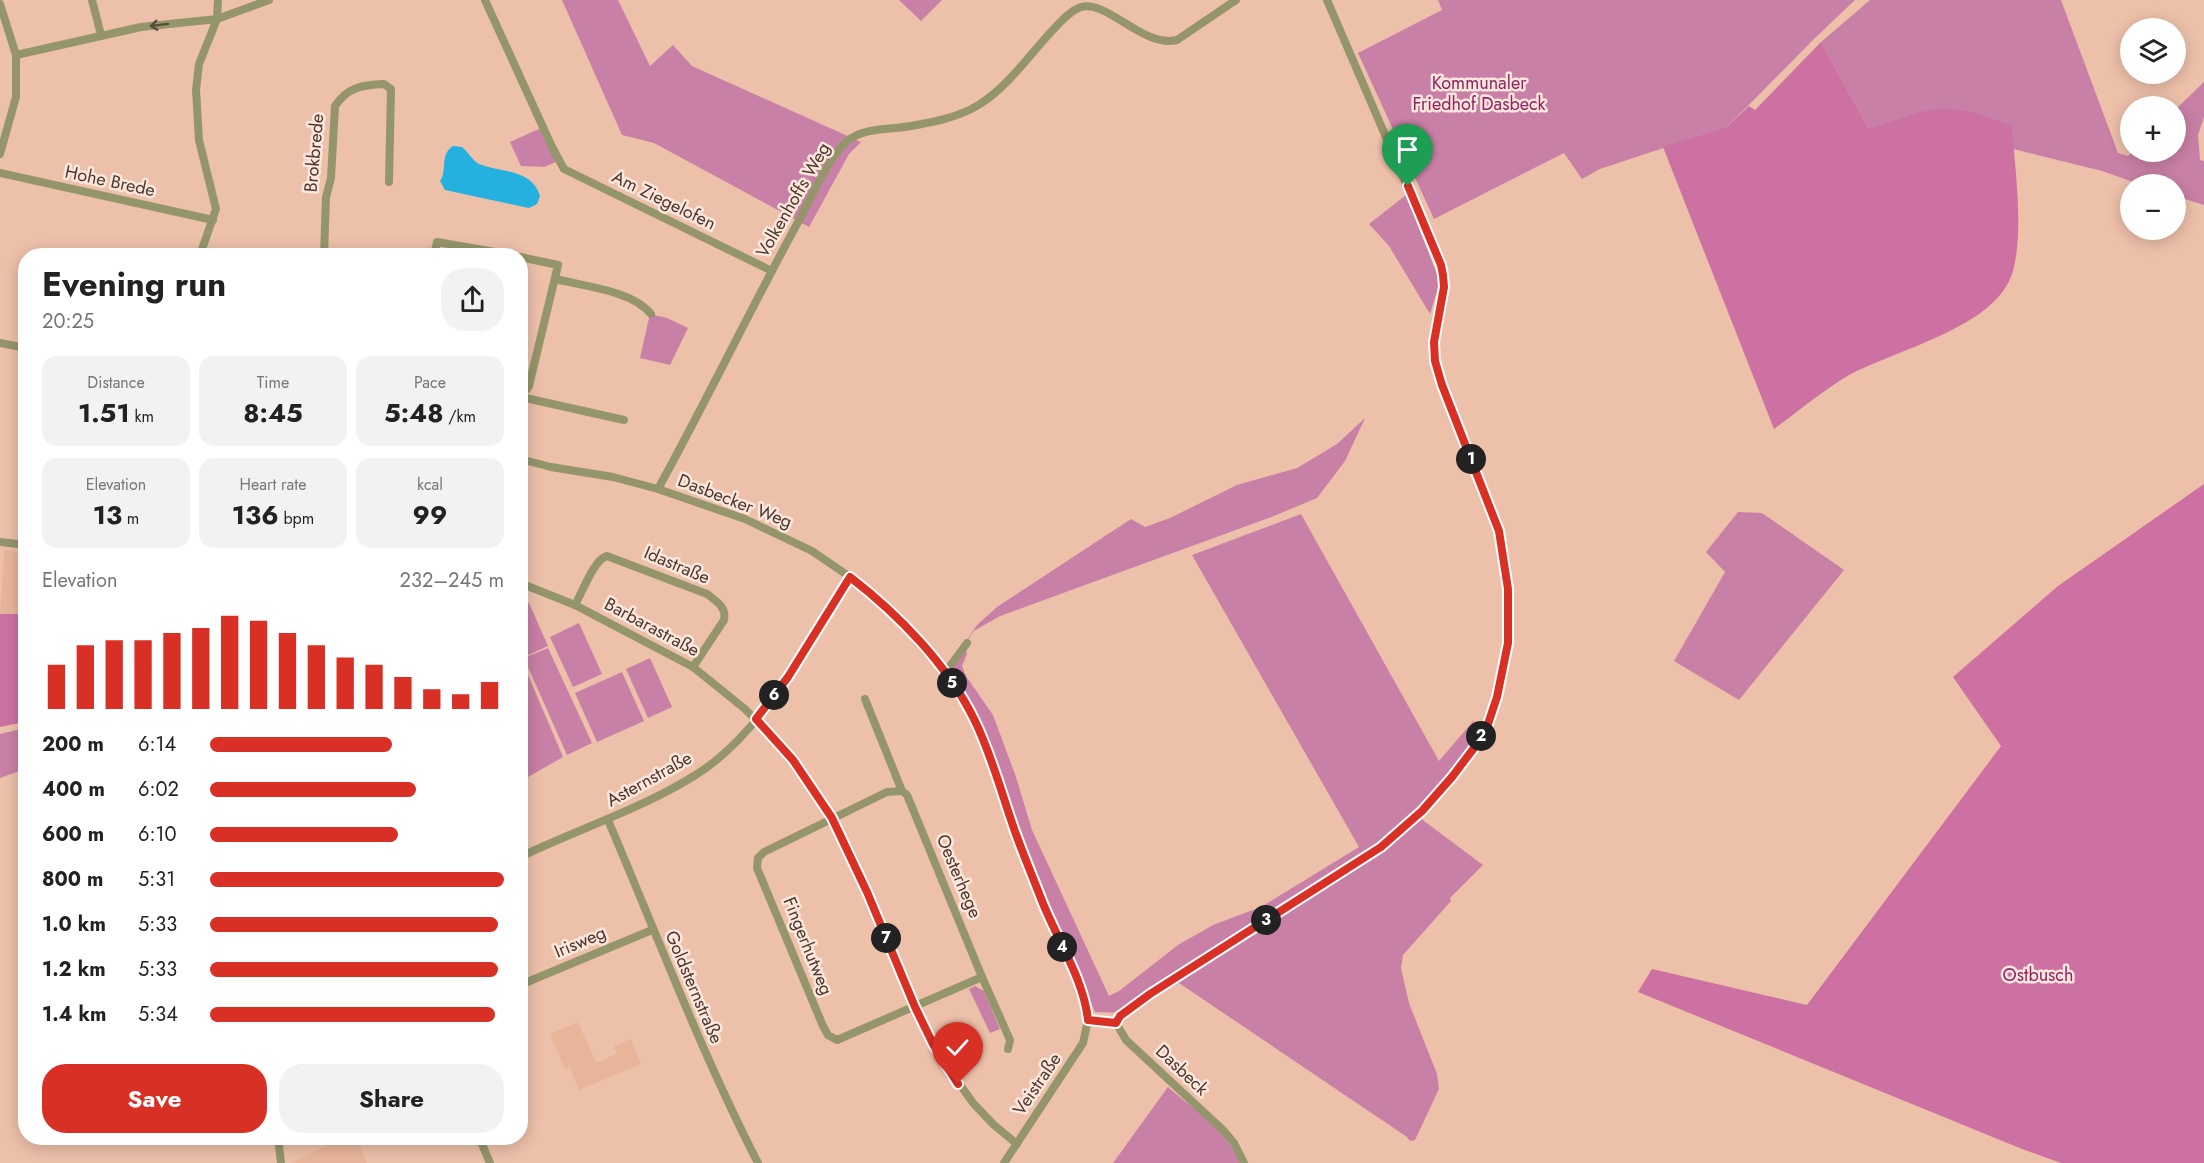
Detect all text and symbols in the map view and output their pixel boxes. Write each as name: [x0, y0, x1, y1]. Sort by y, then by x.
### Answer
map controls: [2120, 18, 2186, 240]
button: layers: [2120, 18, 2186, 84]
one-way arrow: [150, 20, 170, 31]
park label: Kommunaler Friedhof Dasbeck: [1412, 70, 1546, 117]
button: +: [2120, 96, 2186, 162]
street label: Brokbrede: [298, 113, 330, 193]
pin: [1382, 124, 1433, 186]
icon: arrive: [1391, 133, 1424, 166]
street label: Volkenhoffs Weg: [750, 138, 836, 262]
street label: Hohe Brede: [63, 159, 157, 203]
street label: Am Ziegelofen: [608, 164, 720, 236]
button: −: [2120, 174, 2186, 240]
text: Evening run: [42, 261, 226, 308]
button: share: [441, 268, 504, 331]
text: 20:25: [42, 307, 94, 336]
text: Distance: [87, 371, 145, 394]
text: Time: [257, 371, 289, 394]
text: Pace: [414, 371, 446, 394]
text: 1.51: [78, 394, 130, 432]
text: 8:45: [243, 394, 303, 432]
text: 5:48: [384, 394, 444, 432]
text: km: [130, 405, 154, 428]
text: /km: [444, 405, 476, 428]
pin: 1: [1456, 444, 1486, 474]
text: 1: [1467, 447, 1475, 470]
street label: Dasbecker Weg: [674, 467, 796, 535]
text: Elevation: [86, 473, 146, 496]
text: Heart rate: [240, 473, 306, 496]
text: kcal: [417, 473, 443, 496]
text: 13: [93, 496, 122, 534]
text: 136: [232, 496, 279, 534]
text: 99: [413, 496, 447, 534]
text: m: [122, 507, 139, 530]
text: bpm: [279, 507, 314, 530]
street label: Idastraße: [640, 540, 714, 590]
text: Elevation: [42, 566, 117, 595]
text: 232–245 m: [400, 566, 504, 595]
street label: Barbarastraße: [600, 591, 704, 663]
pin: 5: [937, 668, 967, 698]
text: 5: [947, 671, 957, 694]
pin: 6: [759, 680, 789, 710]
text: 6: [769, 683, 779, 706]
pin: 2: [1466, 721, 1496, 751]
text: 2: [1476, 724, 1486, 747]
text: 200 m: [42, 730, 104, 759]
text: 6:14: [138, 730, 176, 759]
street label: Asternstraße: [602, 745, 696, 813]
text: 400 m: [42, 775, 105, 804]
text: 6:02: [138, 775, 179, 804]
text: 600 m: [42, 820, 104, 849]
text: 6:10: [138, 820, 177, 849]
street label: Oesterhege: [930, 830, 988, 922]
text: 800 m: [42, 865, 103, 894]
text: 5:31: [138, 865, 175, 894]
street label: Fingerhutweg: [777, 893, 839, 999]
pin: 3: [1251, 905, 1281, 935]
text: 3: [1261, 908, 1271, 931]
text: 1.0 km: [42, 910, 106, 939]
text: 5:33: [138, 910, 177, 939]
street label: Irisweg: [550, 919, 610, 965]
pin: 7: [871, 923, 901, 953]
street label: Goldsternstraße: [658, 926, 730, 1048]
text: 7: [881, 926, 891, 949]
pin: 4: [1047, 932, 1077, 962]
text: 4: [1056, 935, 1068, 958]
text: 1.2 km: [42, 955, 106, 984]
text: 5:33: [138, 955, 177, 984]
park label: Ostbusch: [2003, 962, 2073, 988]
text: 1.4 km: [42, 1000, 107, 1029]
text: 5:34: [138, 1000, 178, 1029]
pin: [932, 1022, 983, 1084]
icon: check: [941, 1031, 974, 1064]
street label: Dasbeck: [1150, 1039, 1214, 1101]
street label: Veistraße: [1007, 1048, 1067, 1120]
button: Save: [42, 1064, 267, 1133]
button: Share: [279, 1064, 504, 1133]

